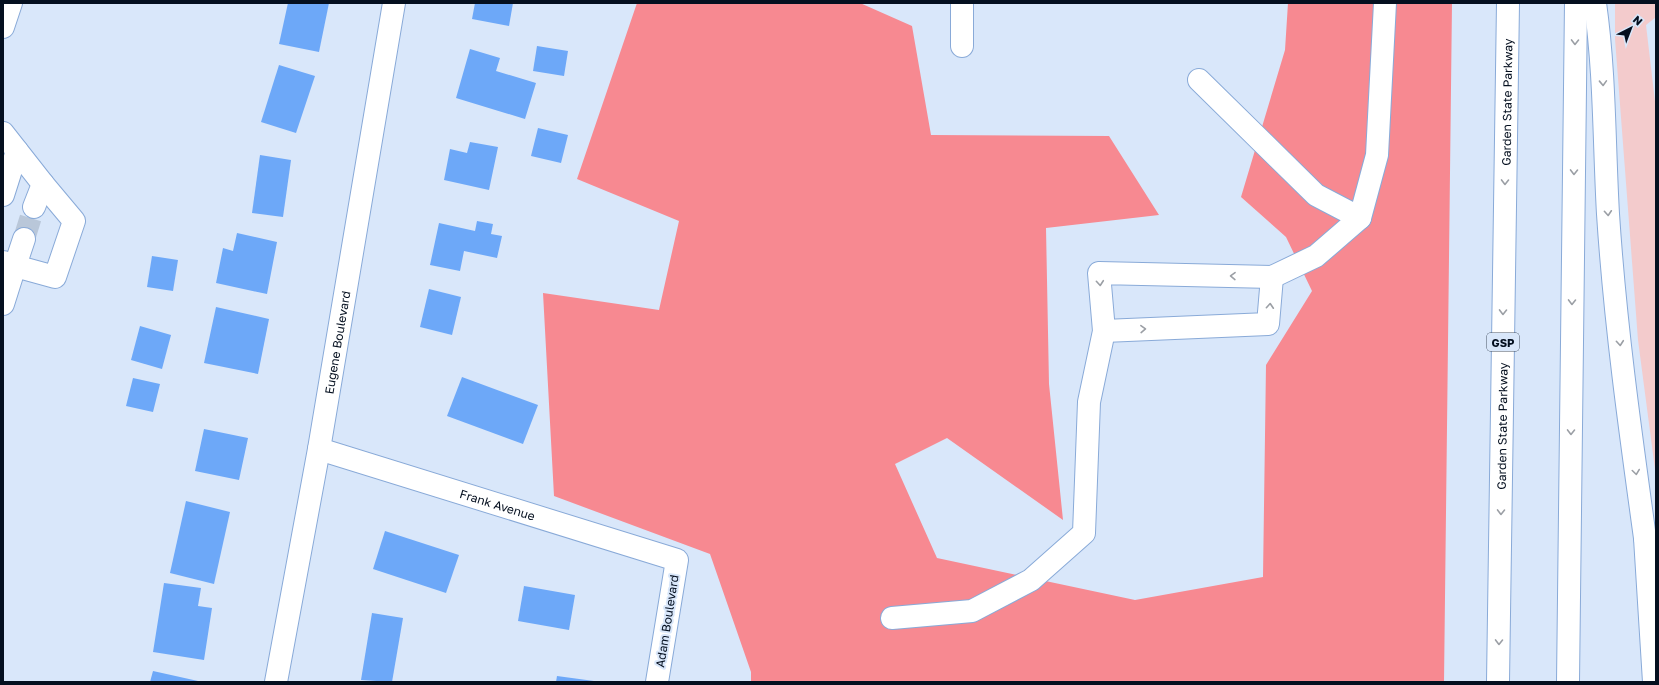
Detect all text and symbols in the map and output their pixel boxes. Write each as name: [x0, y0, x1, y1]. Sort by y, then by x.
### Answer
north arrow: [1611, 8, 1651, 48]
text: N: [1631, 13, 1645, 28]
street label: Garden State Parkway: [1498, 38, 1515, 166]
one-way arrow: [1571, 39, 1579, 45]
one-way arrow: [1599, 81, 1607, 87]
one-way arrow: [1570, 169, 1578, 175]
one-way arrow: [1501, 179, 1509, 185]
one-way arrow: [1604, 210, 1613, 216]
one-way arrow: [1230, 272, 1236, 280]
one-way arrow: [1095, 280, 1104, 286]
street label: Eugene Boulevard: [321, 290, 353, 395]
one-way arrow: [1568, 299, 1576, 305]
one-way arrow: [1265, 303, 1274, 309]
one-way arrow: [1499, 309, 1508, 315]
one-way arrow: [1140, 325, 1146, 334]
road number: GSP: [1487, 333, 1519, 351]
one-way arrow: [1615, 340, 1624, 346]
street label: Garden State Parkway: [1493, 362, 1510, 490]
one-way arrow: [1567, 429, 1575, 435]
one-way arrow: [1631, 469, 1640, 475]
street label: Frank Avenue: [458, 486, 537, 523]
one-way arrow: [1497, 509, 1505, 515]
street label: Adam Boulevard: [652, 574, 682, 668]
one-way arrow: [1495, 639, 1503, 645]

